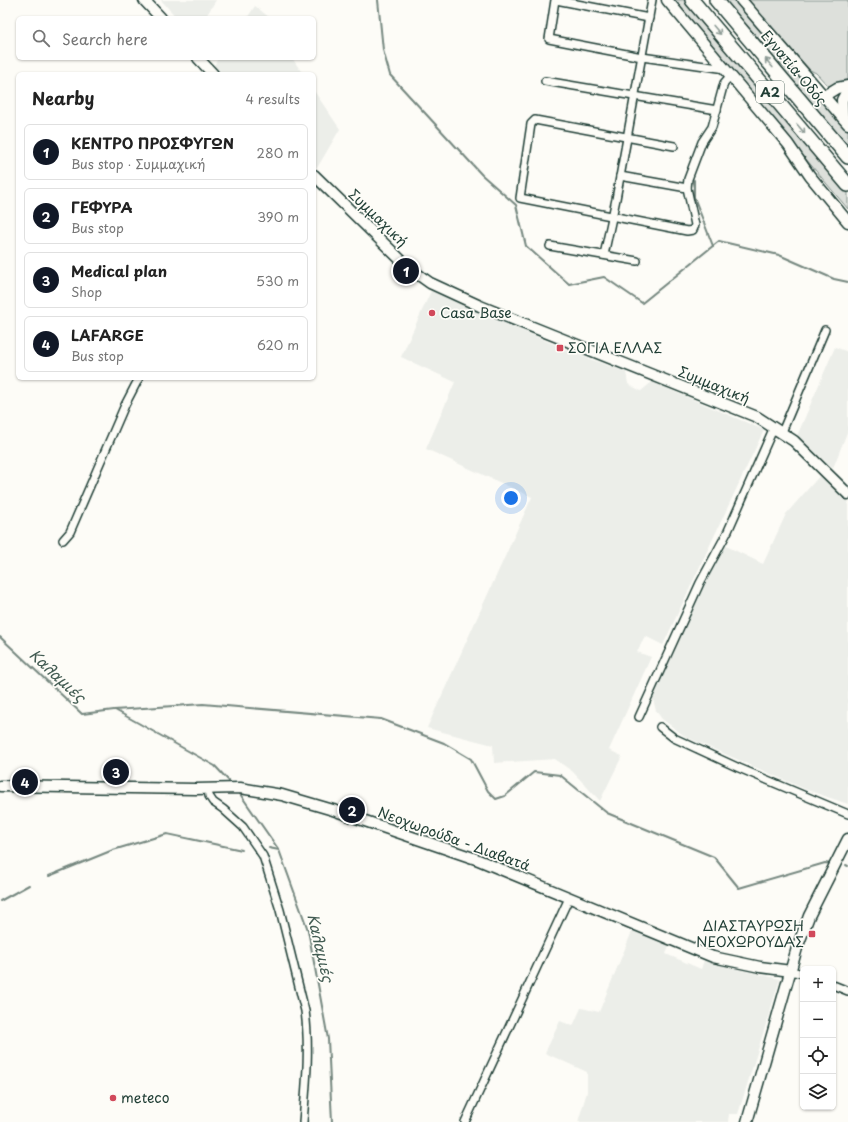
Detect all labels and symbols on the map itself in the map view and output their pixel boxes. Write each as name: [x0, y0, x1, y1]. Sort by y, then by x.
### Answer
one-way arrow: [713, 24, 722, 35]
street label: Εγνατία Οδός: [757, 25, 832, 110]
one-way arrow: [764, 57, 773, 68]
road number: Α2: [756, 81, 784, 103]
one-way arrow: [797, 124, 806, 135]
street label: Συμμαχική: [344, 184, 413, 251]
pin: 1: [393, 256, 419, 286]
place label: Casa Base: [440, 302, 512, 323]
marker: Casa Base: [427, 308, 437, 318]
place label: ΣΟΓΙΑ ΕΛΛΑΣ: [568, 337, 663, 358]
marker: ΣΟΓΙΑ ΕΛΛΑΣ: [555, 343, 565, 353]
street label: Συμμαχική: [675, 361, 753, 408]
your location: [501, 488, 521, 508]
water label: Καλαμιές: [25, 643, 92, 708]
pin: 3: [103, 757, 129, 787]
pin: 4: [12, 767, 38, 797]
pin: 2: [339, 795, 365, 825]
street label: Νεοχωρούδα - Διαβατά: [375, 801, 533, 876]
water label: Καλαμιές: [302, 911, 341, 985]
place label: ΔΙΑΣΤΑΥΡΩΣΗ ΝΕΟΧΩΡΟΥΔΑΣ: [696, 915, 804, 952]
marker: ΔΙΑΣΤΑΥΡΩΣΗ ΝΕΟΧΩΡΟΥΔΑΣ: [807, 929, 817, 939]
place label: meteco: [121, 1087, 170, 1108]
marker: meteco: [108, 1093, 118, 1103]

